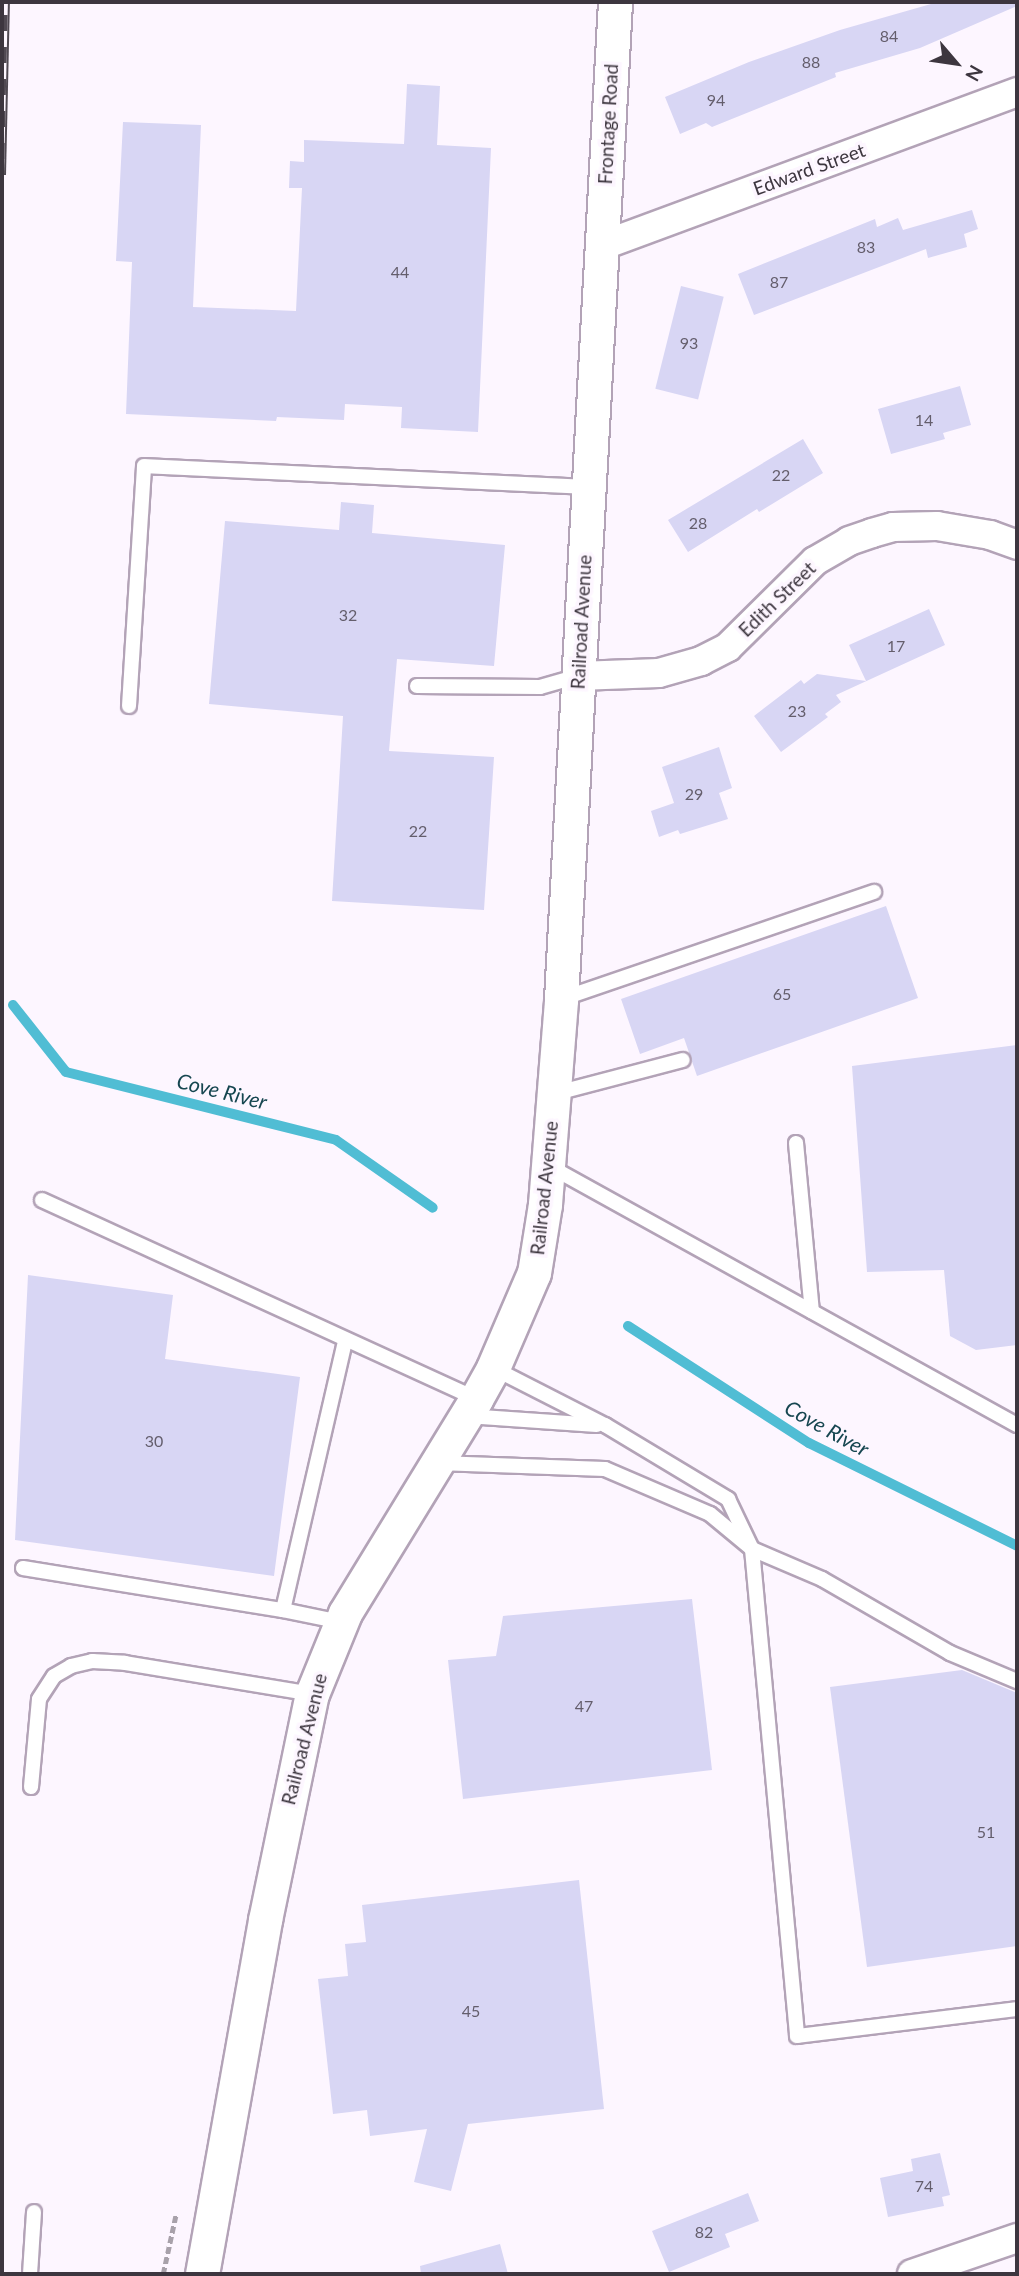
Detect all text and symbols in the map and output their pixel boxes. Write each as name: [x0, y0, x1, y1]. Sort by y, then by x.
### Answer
house number: 84: [880, 26, 898, 46]
north arrow: [921, 28, 991, 98]
house number: 88: [802, 52, 820, 72]
text: N: [961, 61, 988, 85]
street label: Frontage Road: [593, 63, 623, 185]
house number: 94: [707, 90, 725, 110]
street label: Edward Street: [750, 138, 868, 200]
house number: 83: [857, 237, 875, 257]
house number: 44: [391, 262, 409, 282]
house number: 87: [770, 272, 788, 292]
house number: 93: [680, 333, 698, 353]
house number: 14: [915, 410, 933, 430]
house number: 22: [772, 465, 790, 485]
house number: 28: [689, 513, 707, 533]
street label: Railroad Avenue: [566, 554, 596, 690]
street label: Edith Street: [734, 557, 820, 641]
house number: 32: [339, 605, 357, 625]
house number: 17: [887, 636, 905, 656]
house number: 23: [788, 701, 806, 721]
house number: 29: [685, 784, 703, 804]
house number: 22: [409, 821, 427, 841]
house number: 65: [773, 984, 791, 1004]
water label: Cove River: [174, 1068, 270, 1114]
street label: Railroad Avenue: [526, 1119, 562, 1257]
water label: Cove River: [781, 1395, 873, 1461]
house number: 30: [145, 1431, 163, 1451]
street label: Railroad Avenue: [277, 1671, 331, 1807]
house number: 47: [575, 1696, 593, 1716]
house number: 51: [977, 1822, 995, 1842]
house number: 45: [462, 2001, 480, 2021]
house number: 74: [915, 2176, 933, 2196]
house number: 82: [695, 2222, 713, 2242]

